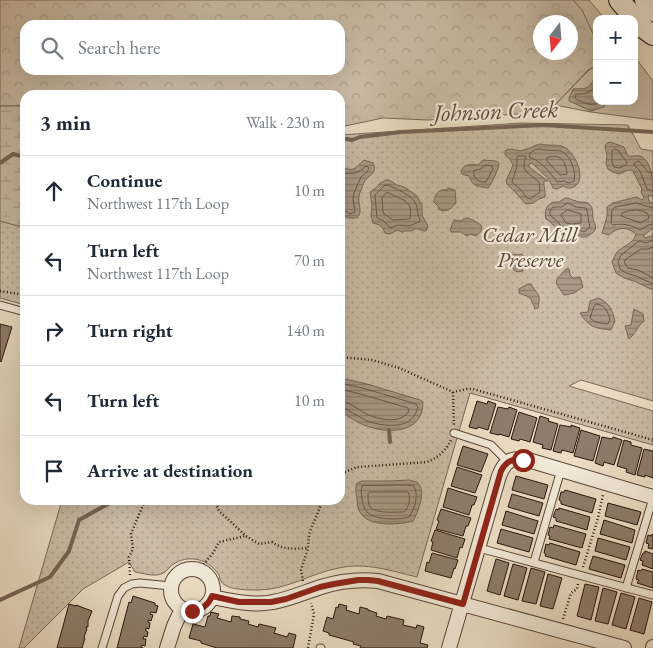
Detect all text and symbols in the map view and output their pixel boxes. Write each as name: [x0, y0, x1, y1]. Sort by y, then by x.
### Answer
north arrow: [533, 15, 578, 60]
map controls: [593, 15, 638, 105]
button: +: [593, 15, 638, 60]
search box: [20, 20, 345, 75]
icon: search: [38, 34, 66, 62]
text: Search here: [78, 35, 160, 60]
button: −: [593, 60, 638, 105]
water label: Johnson Creek: [428, 93, 559, 128]
text: 3 min: [40, 109, 91, 136]
text: Walk · 230 m: [246, 112, 325, 133]
text: Continue: [87, 168, 162, 193]
icon: ahead: [40, 177, 68, 205]
text: 10 m: [294, 180, 325, 201]
text: Northwest 117th Loop: [87, 193, 229, 214]
park label: Cedar Mill Preserve: [482, 220, 579, 274]
text: Turn left: [87, 238, 159, 263]
icon: left: [40, 247, 68, 275]
text: 70 m: [294, 250, 325, 271]
text: Northwest 117th Loop: [87, 263, 229, 284]
icon: right: [40, 317, 68, 345]
text: Turn right: [87, 318, 173, 343]
text: 140 m: [286, 320, 325, 341]
icon: left: [40, 387, 68, 415]
text: Turn left: [87, 388, 159, 413]
text: 10 m: [294, 390, 325, 411]
route start: [512, 449, 535, 472]
icon: arrive: [40, 457, 68, 485]
text: Arrive at destination: [87, 458, 253, 483]
route end: [181, 600, 204, 623]

